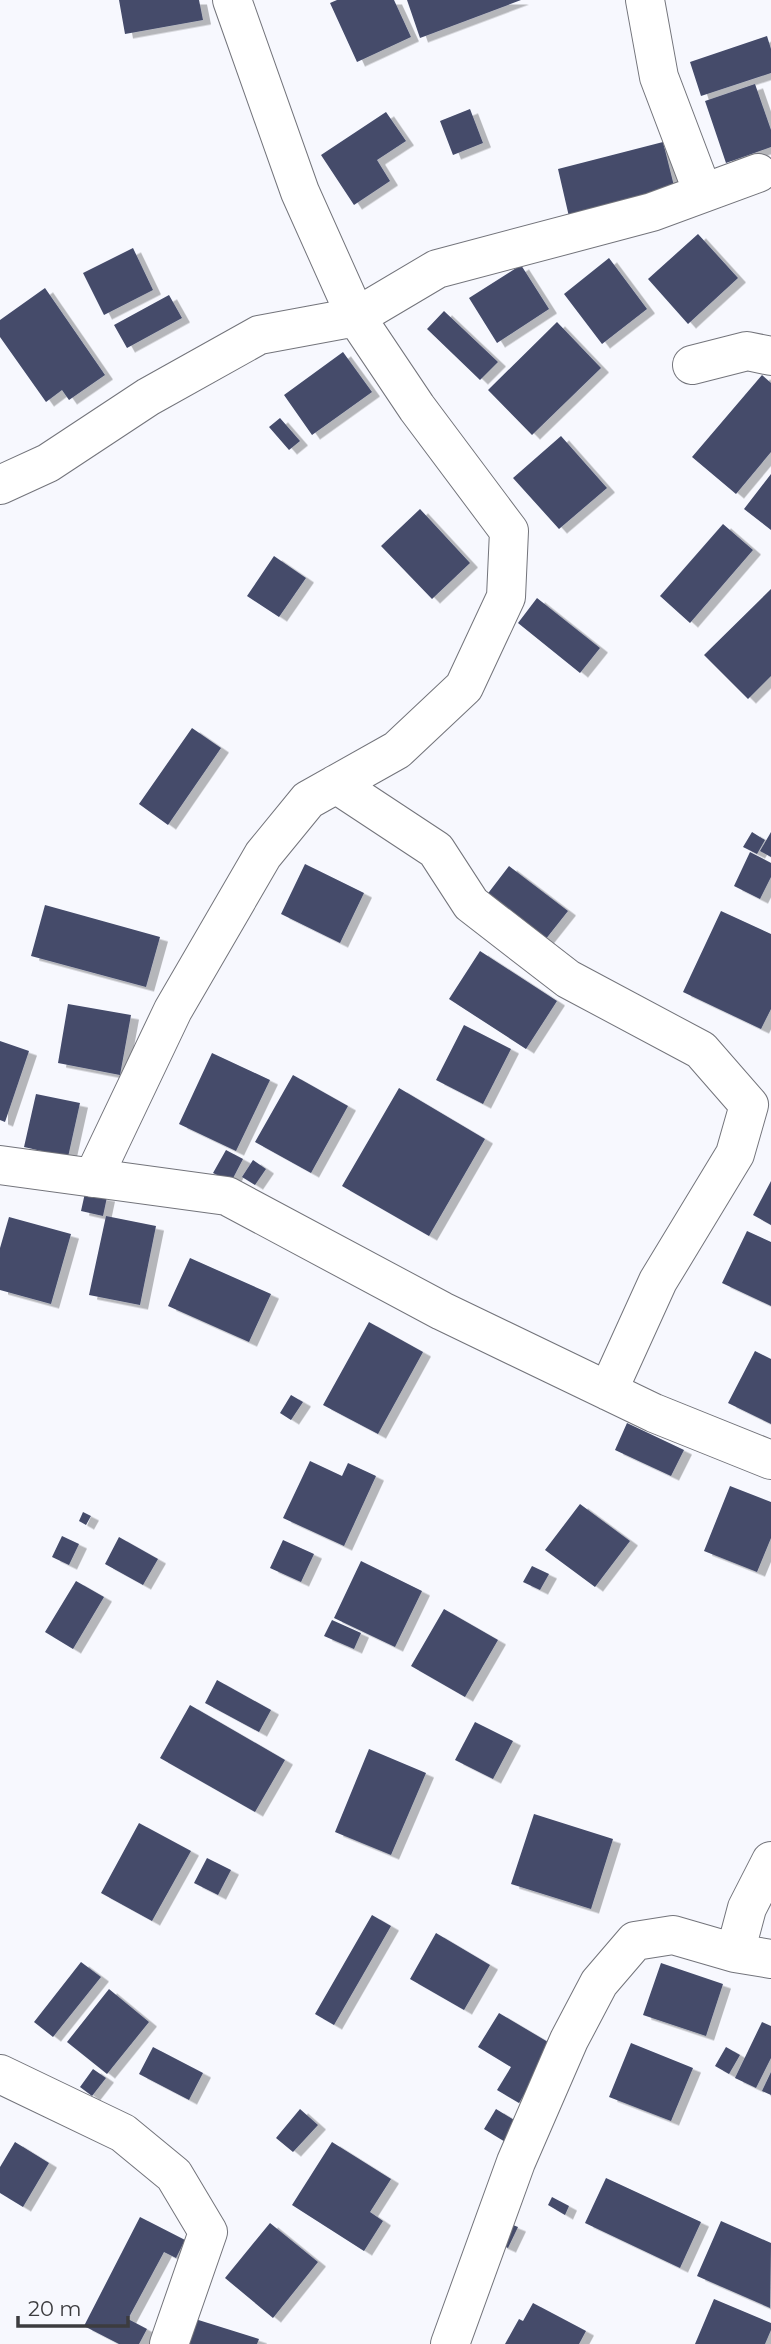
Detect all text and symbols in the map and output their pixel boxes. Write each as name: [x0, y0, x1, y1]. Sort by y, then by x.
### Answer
scale bar: [18, 2284, 128, 2328]
text: 20 m: [28, 2296, 82, 2321]

